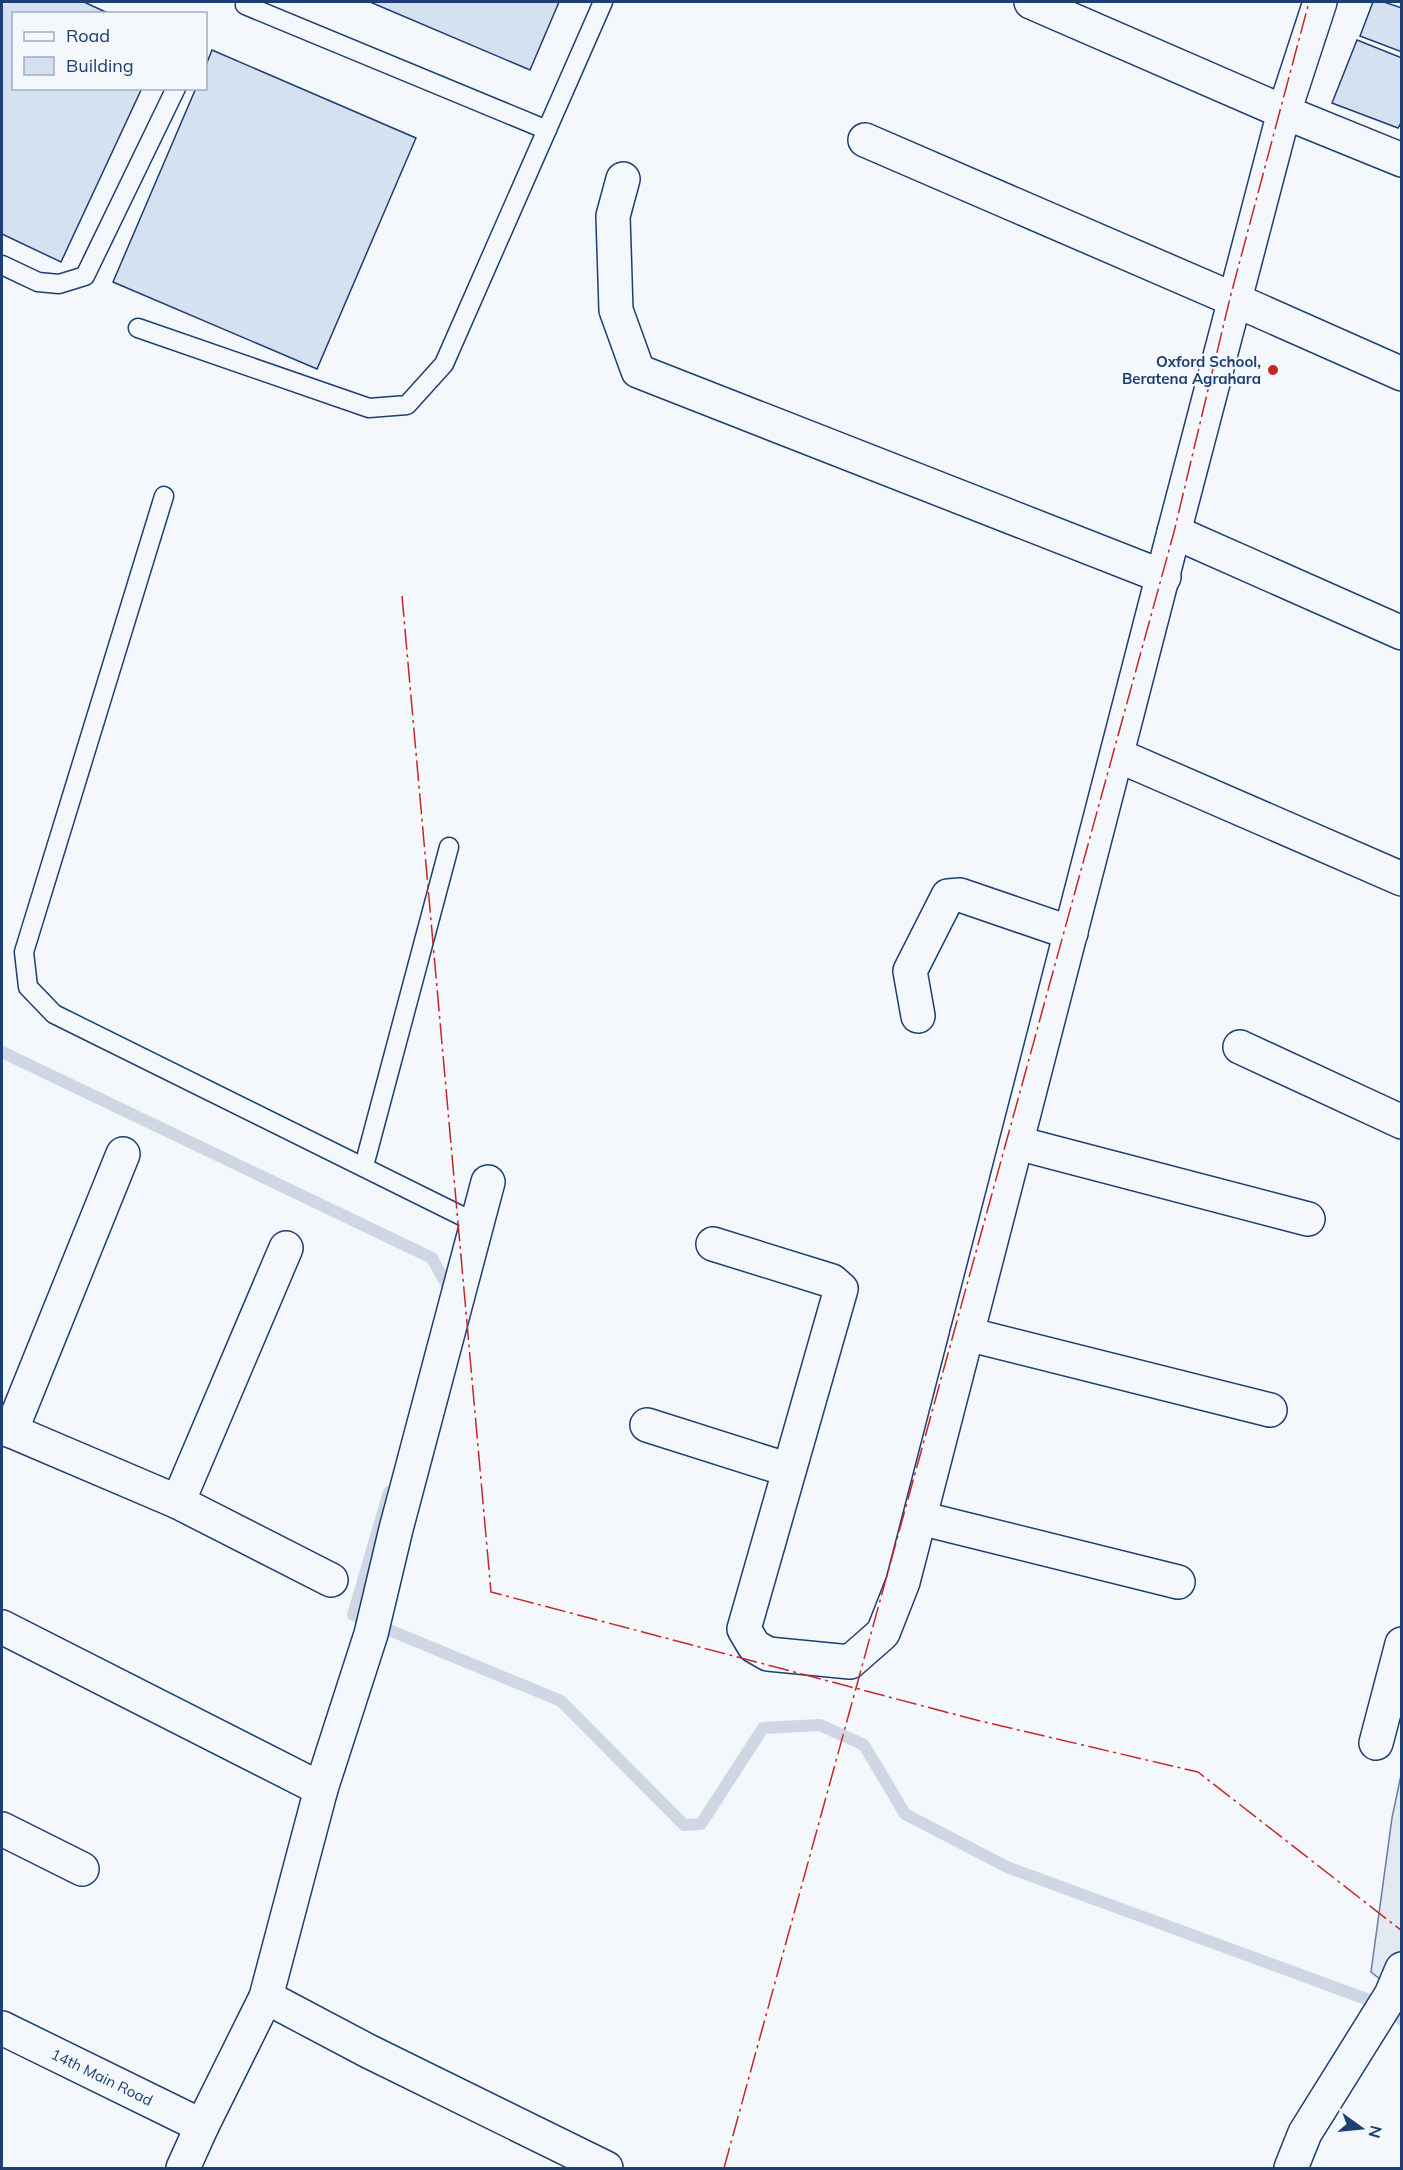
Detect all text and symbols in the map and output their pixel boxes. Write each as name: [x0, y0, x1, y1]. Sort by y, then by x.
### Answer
legend: [12, 12, 207, 90]
text: Road: [66, 24, 110, 47]
text: Building: [66, 54, 134, 77]
place label: Oxford School, Beratena Agrahara: [1122, 352, 1261, 388]
marker: Oxford School, Beratena Agrahara: [1266, 363, 1280, 377]
street label: 14th Main Road: [48, 2044, 156, 2110]
north arrow: [1331, 2098, 1391, 2158]
text: N: [1364, 2123, 1387, 2140]

